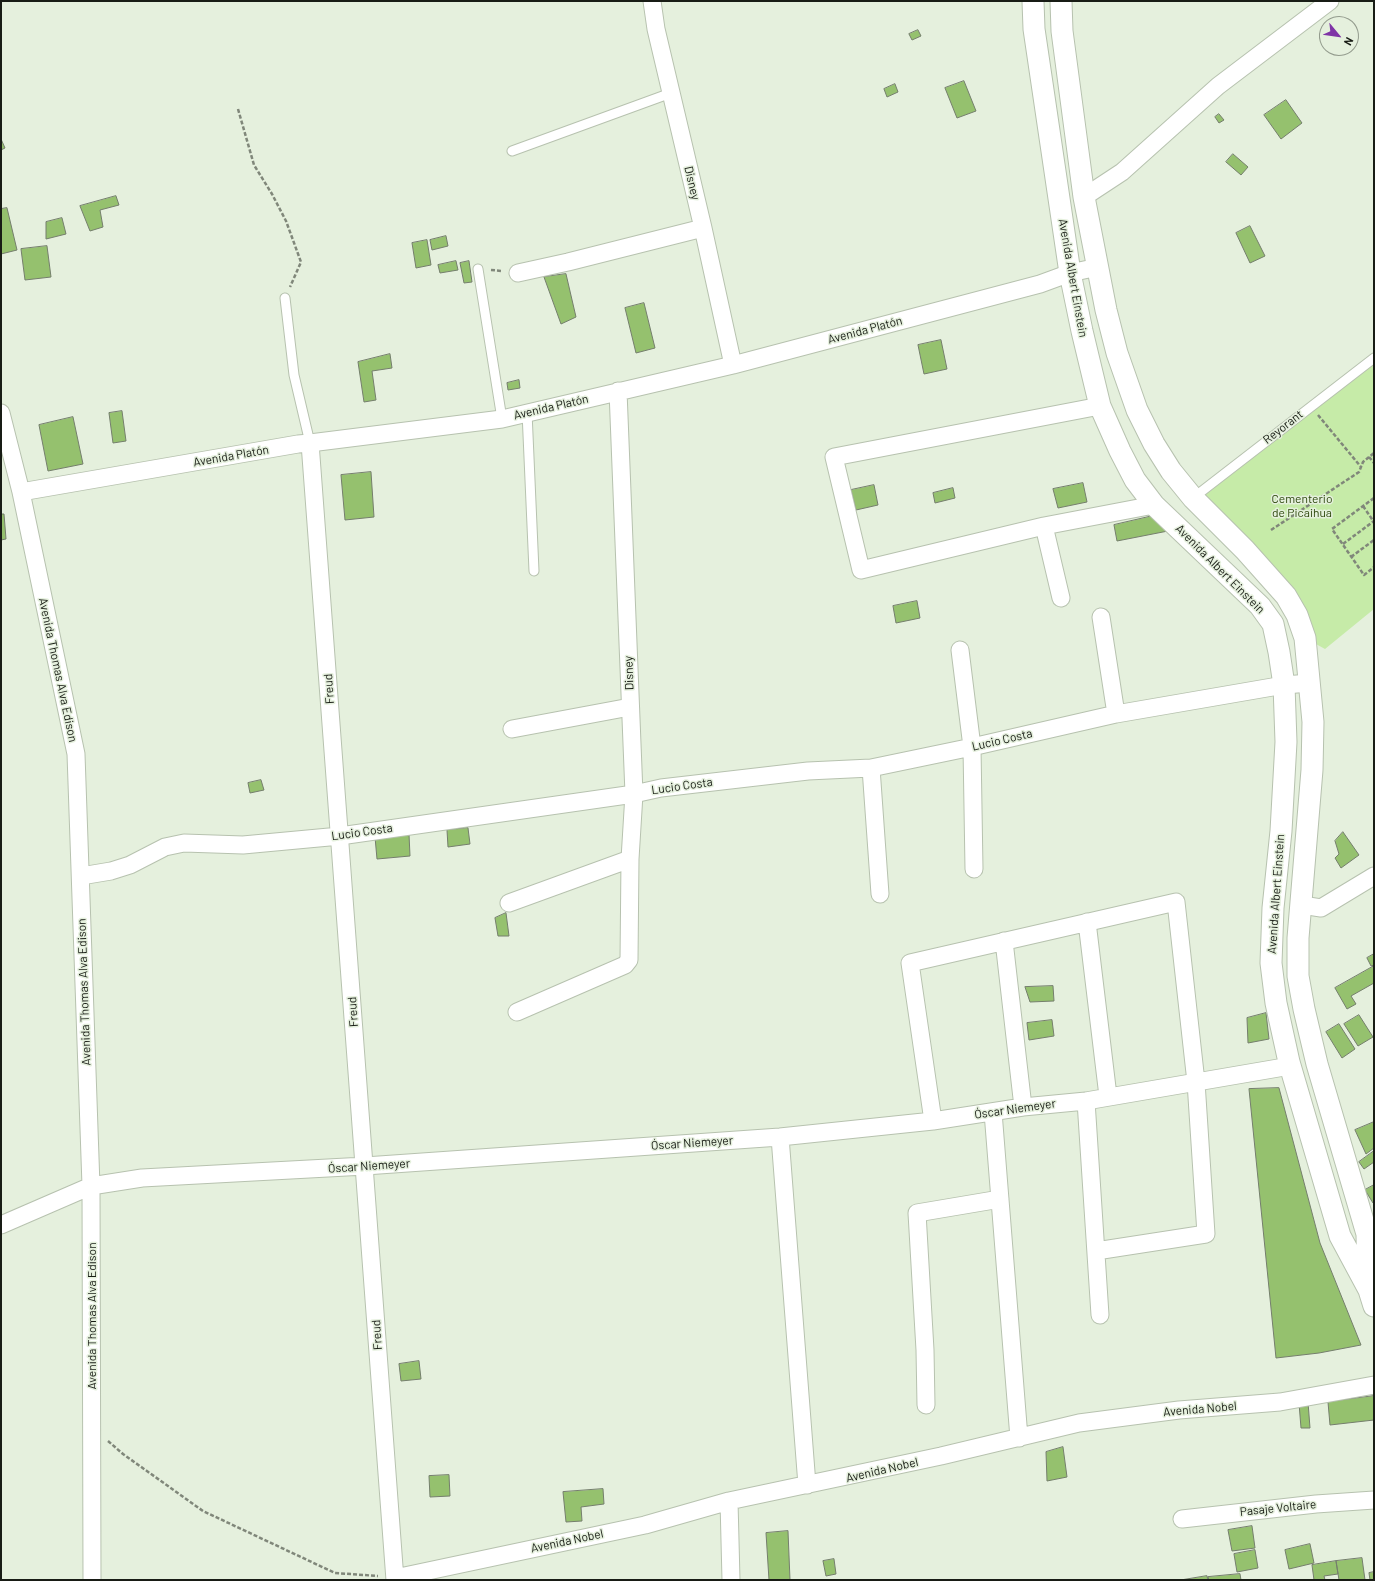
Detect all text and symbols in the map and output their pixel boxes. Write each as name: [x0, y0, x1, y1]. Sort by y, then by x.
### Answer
north arrow: [1319, 16, 1359, 56]
text: N: [1342, 35, 1357, 48]
street label: Disney: [681, 165, 703, 201]
street label: Avenida Albert Einstein: [1055, 217, 1091, 339]
street label: Avenida Platón: [826, 313, 904, 347]
street label: Avenida Platón: [512, 391, 590, 423]
street label: Reyorant: [1260, 407, 1306, 447]
street label: Avenida Platón: [192, 442, 270, 470]
park label: Cementerio de Picaihua: [1272, 492, 1332, 520]
street label: Avenida Albert Einstein: [1172, 521, 1268, 617]
street label: Avenida Thomas Alva Edison: [36, 596, 80, 744]
street label: Disney: [621, 656, 637, 690]
street label: Freud: [321, 673, 337, 705]
street label: Lucio Costa: [970, 726, 1034, 754]
street label: Lucio Costa: [651, 775, 713, 797]
street label: Lucio Costa: [331, 821, 393, 843]
street label: Avenida Albert Einstein: [1265, 833, 1287, 955]
street label: Avenida Thomas Alva Edison: [74, 918, 94, 1066]
street label: Freud: [345, 996, 361, 1028]
street label: Óscar Niemeyer: [973, 1096, 1057, 1122]
street label: Óscar Niemeyer: [651, 1133, 733, 1153]
street label: Óscar Niemeyer: [328, 1156, 410, 1176]
street label: Avenida Thomas Alva Edison: [85, 1242, 99, 1390]
street label: Freud: [369, 1319, 385, 1351]
street label: Avenida Nobel: [1163, 1399, 1237, 1419]
street label: Avenida Nobel: [844, 1455, 920, 1485]
street label: Pasaje Voltaire: [1239, 1497, 1317, 1519]
street label: Avenida Nobel: [529, 1526, 605, 1556]

